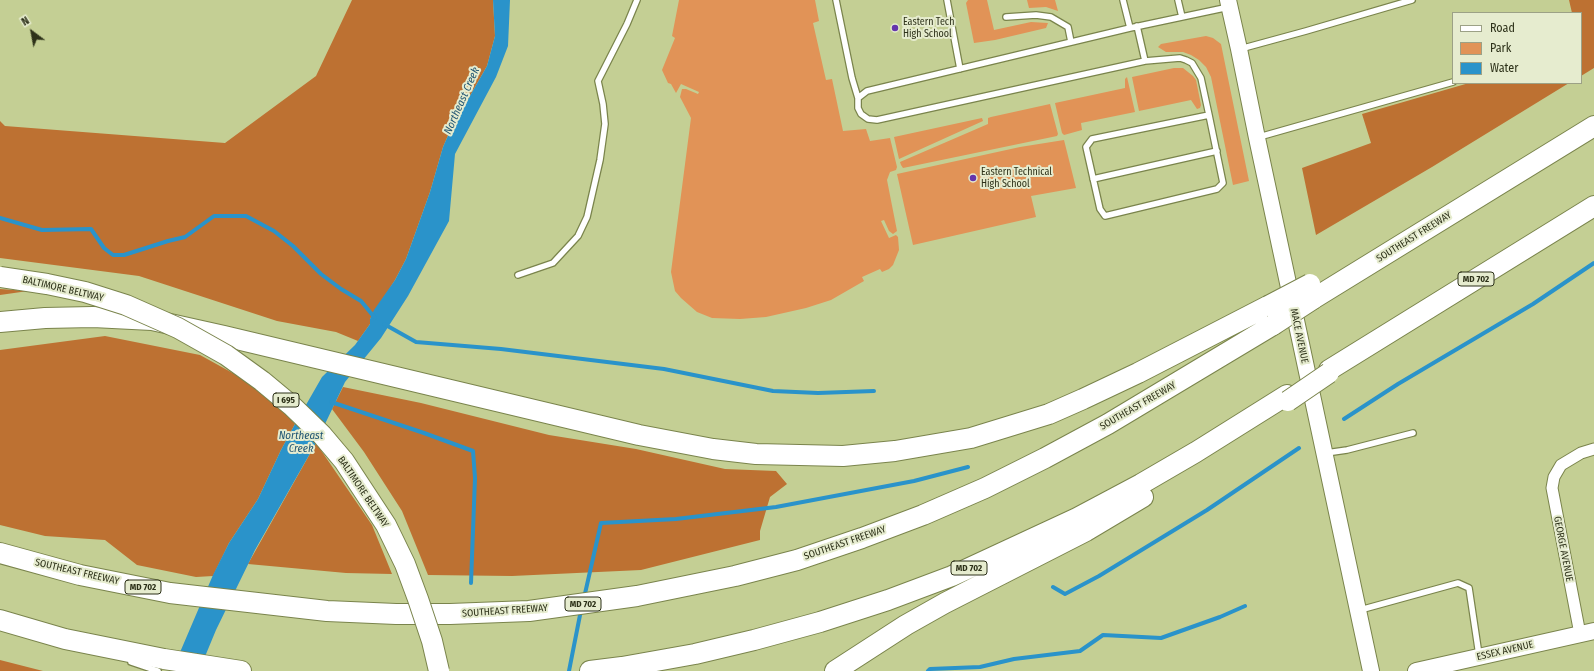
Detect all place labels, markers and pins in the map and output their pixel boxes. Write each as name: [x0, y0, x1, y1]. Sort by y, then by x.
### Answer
place label: Eastern Tech High School: [903, 16, 954, 40]
marker: Eastern Tech High School: [890, 23, 900, 33]
place label: Eastern Technical High School: [981, 166, 1052, 190]
marker: Eastern Technical High School: [968, 173, 978, 183]

